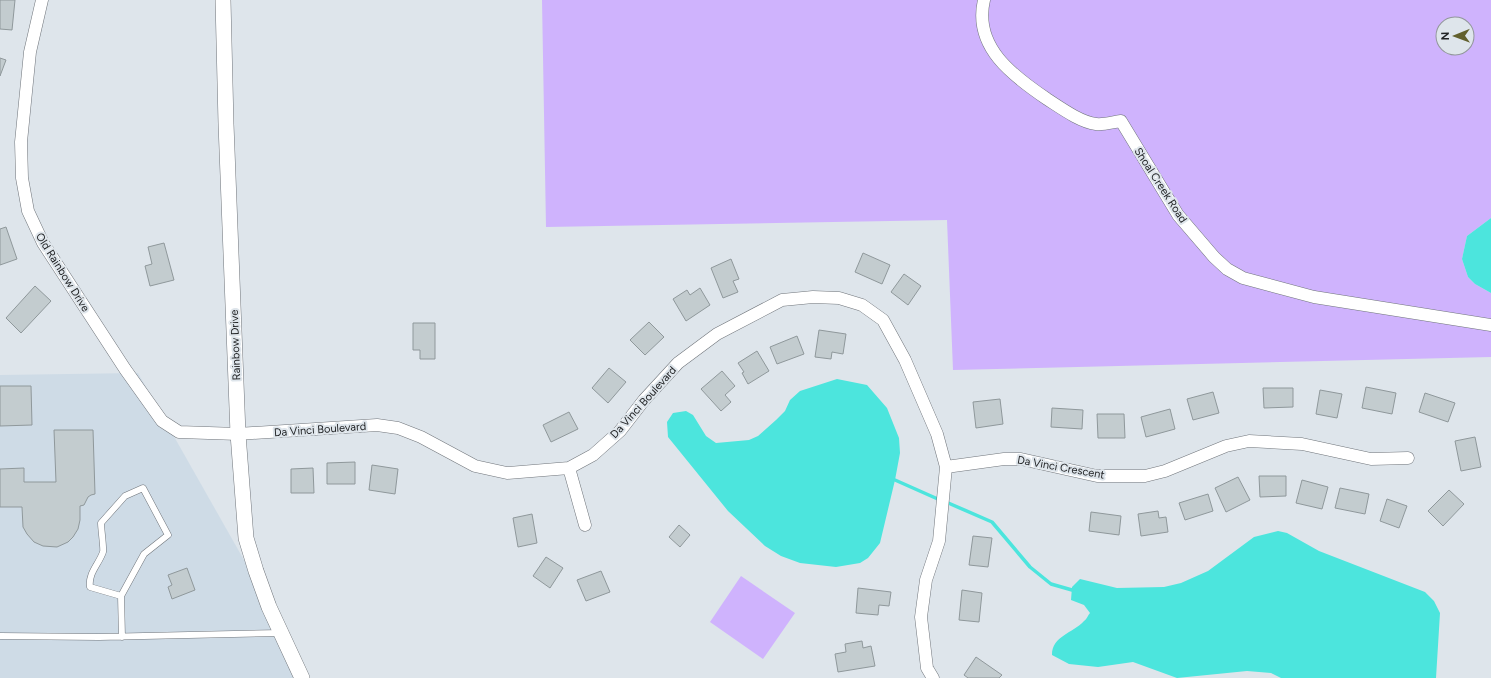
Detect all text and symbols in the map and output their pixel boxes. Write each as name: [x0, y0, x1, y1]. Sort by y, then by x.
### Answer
north arrow: [1435, 16, 1475, 56]
text: N: [1439, 32, 1452, 41]
street label: Shoal Creek Road: [1131, 145, 1190, 225]
street label: Old Rainbow Drive: [33, 230, 92, 314]
street label: Rainbow Drive: [228, 309, 243, 381]
street label: Da Vinci Boulevard: [608, 364, 679, 441]
street label: Da Vinci Boulevard: [274, 420, 367, 439]
street label: Da Vinci Crescent: [1016, 453, 1106, 482]

